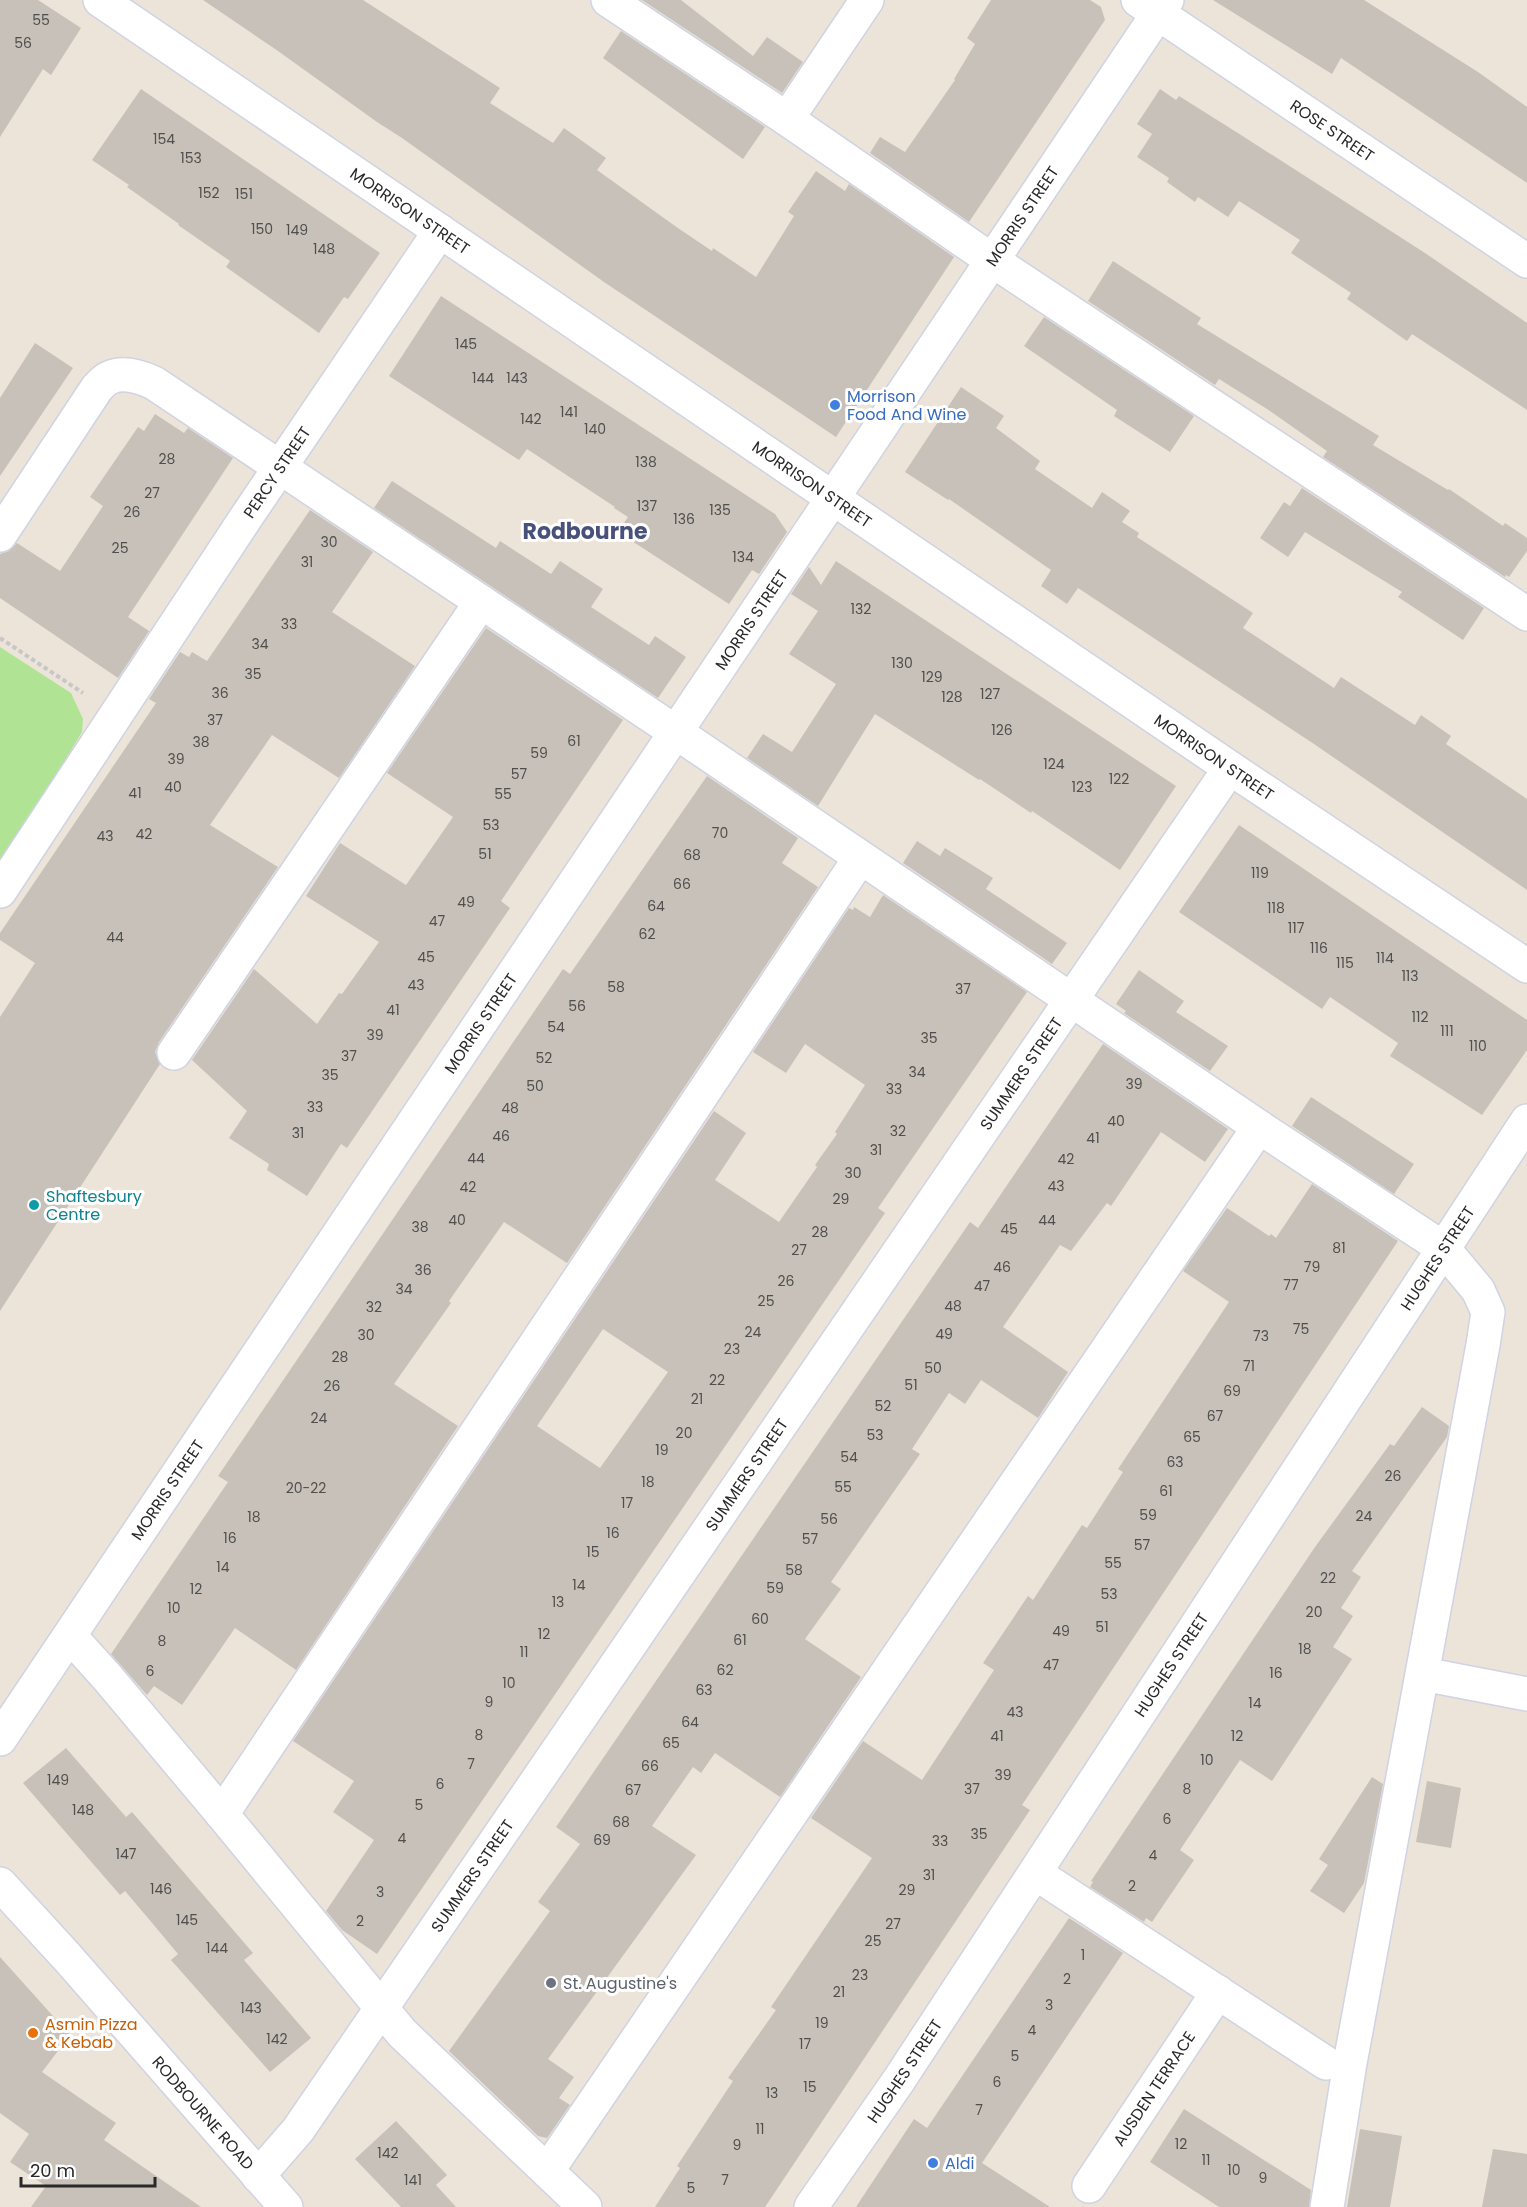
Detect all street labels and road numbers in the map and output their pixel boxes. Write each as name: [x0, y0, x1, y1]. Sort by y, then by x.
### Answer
street label: ROSE STREET: [1286, 94, 1379, 167]
street label: MORRIS STREET: [980, 161, 1064, 271]
street label: MORRISON STREET: [346, 162, 475, 260]
street label: PERCY STREET: [237, 421, 316, 523]
street label: MORRISON STREET: [748, 435, 877, 533]
street label: MORRIS STREET: [709, 565, 793, 674]
street label: MORRISON STREET: [1150, 708, 1279, 806]
street label: MORRIS STREET: [438, 968, 522, 1078]
street label: SUMMERS STREET: [974, 1012, 1068, 1135]
street label: HUGHES STREET: [1395, 1201, 1480, 1315]
street label: SUMMERS STREET: [700, 1413, 793, 1536]
street label: MORRIS STREET: [125, 1435, 209, 1545]
street label: HUGHES STREET: [1128, 1608, 1214, 1721]
street label: SUMMERS STREET: [425, 1814, 519, 1937]
street label: HUGHES STREET: [861, 2014, 947, 2127]
street label: AUSDEN TERRACE: [1107, 2026, 1200, 2151]
street label: RODBOURNE ROAD: [147, 2051, 260, 2175]

